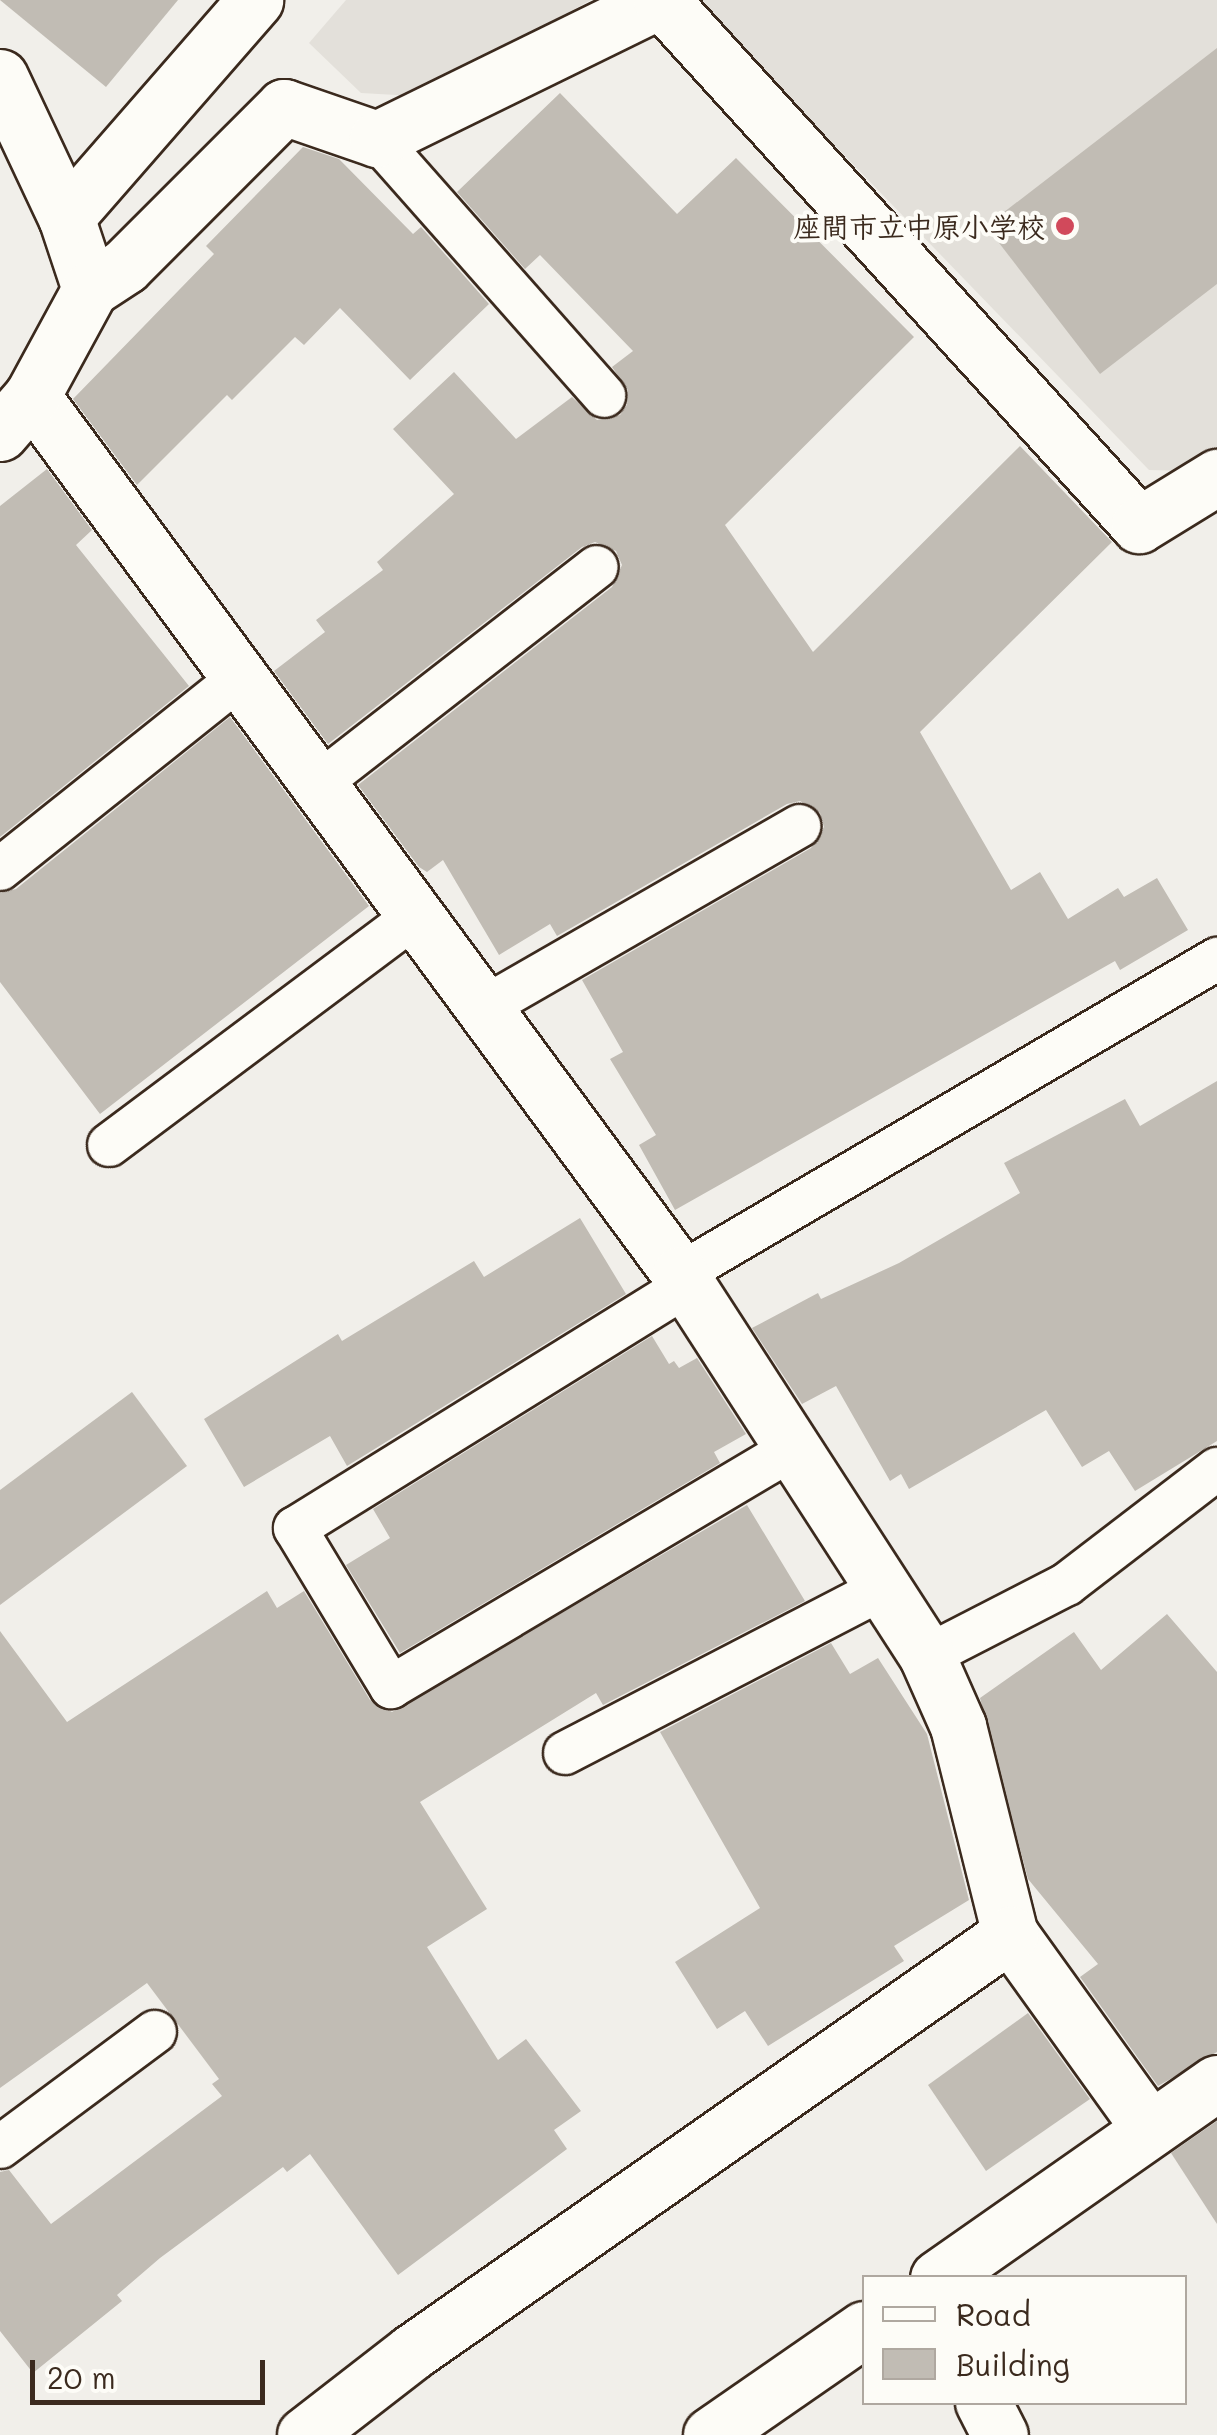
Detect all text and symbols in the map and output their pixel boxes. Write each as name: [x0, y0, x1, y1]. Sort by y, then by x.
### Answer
place label: 座間市立中原小学校: [793, 209, 1045, 243]
marker: 座間市立中原小学校: [1054, 215, 1076, 237]
legend: [862, 2275, 1187, 2405]
text: Road: [956, 2294, 1031, 2334]
scale bar: [35, 2340, 270, 2402]
text: Building: [956, 2344, 1070, 2384]
text: 20 m: [47, 2357, 116, 2397]

